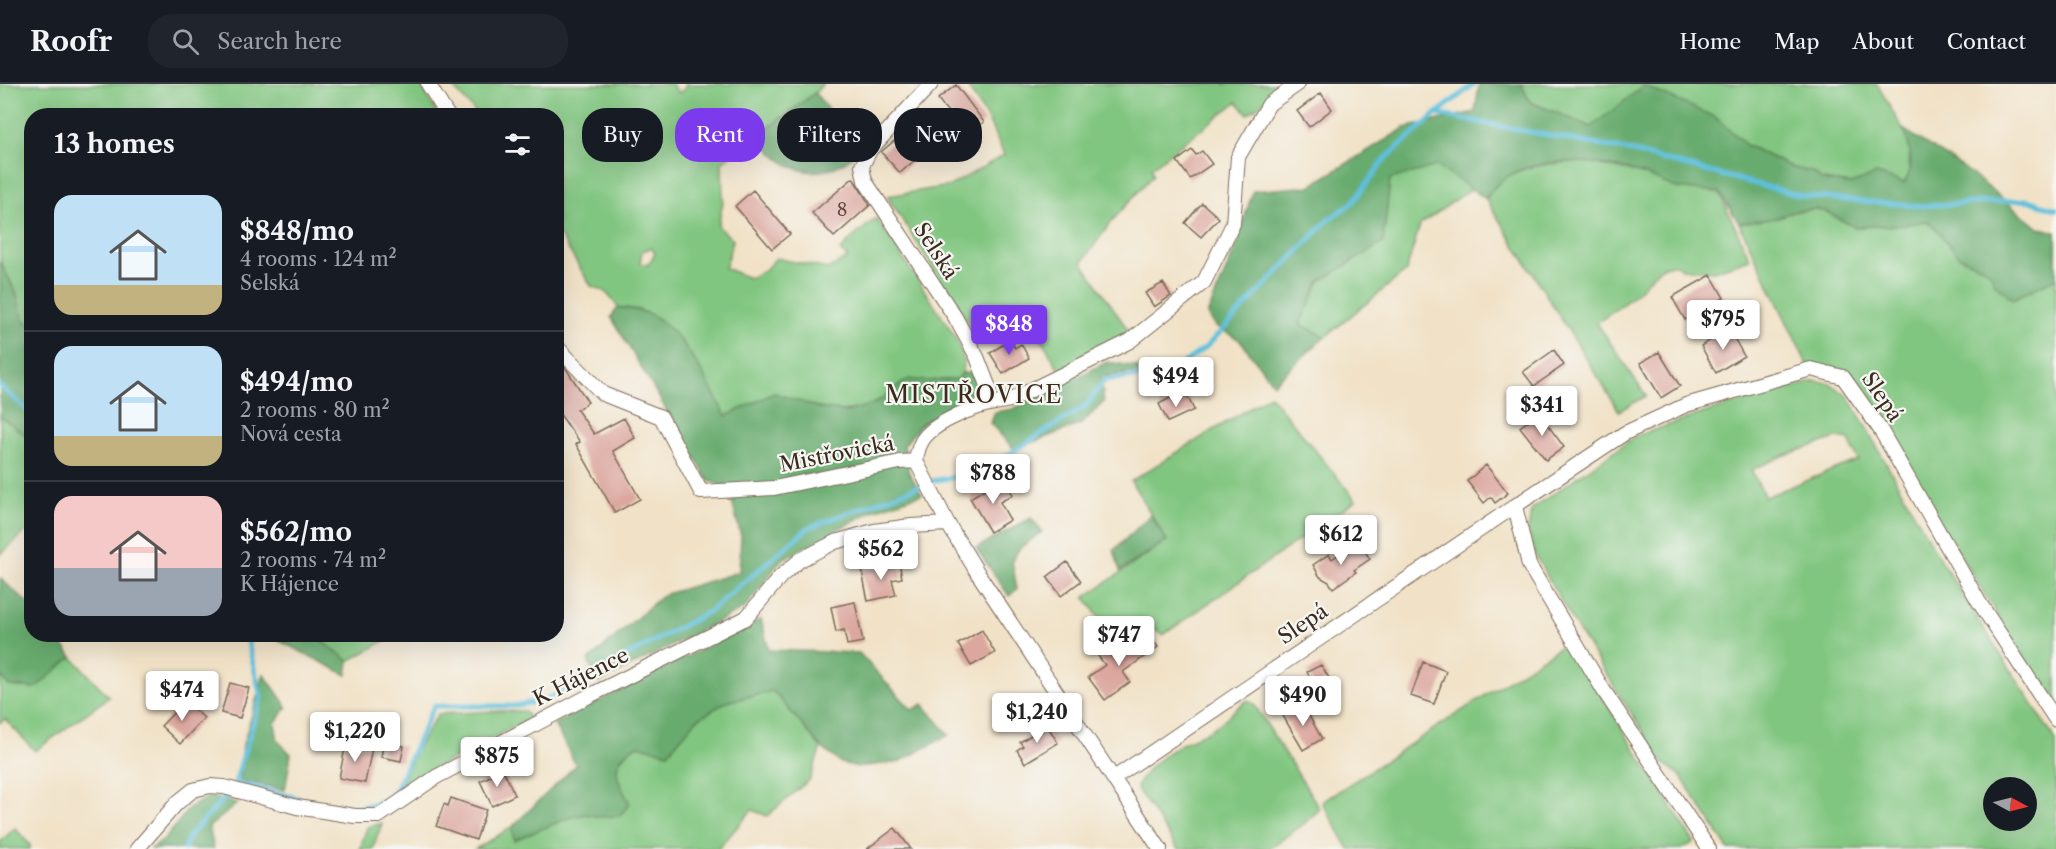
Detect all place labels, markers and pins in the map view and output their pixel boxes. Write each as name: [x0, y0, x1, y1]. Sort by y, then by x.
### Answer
pin: $795: [1687, 300, 1759, 351]
pin: $848: [973, 305, 1045, 356]
pin: $494: [1140, 357, 1212, 408]
pin: $341: [1506, 386, 1578, 437]
pin: $788: [957, 454, 1029, 505]
pin: $612: [1305, 515, 1377, 566]
pin: $562: [845, 530, 917, 581]
pin: $747: [1083, 616, 1155, 667]
pin: $474: [146, 671, 218, 722]
pin: $490: [1267, 676, 1339, 727]
pin: $1,240: [988, 693, 1086, 744]
pin: $1,220: [306, 712, 404, 763]
pin: $875: [461, 737, 533, 788]

